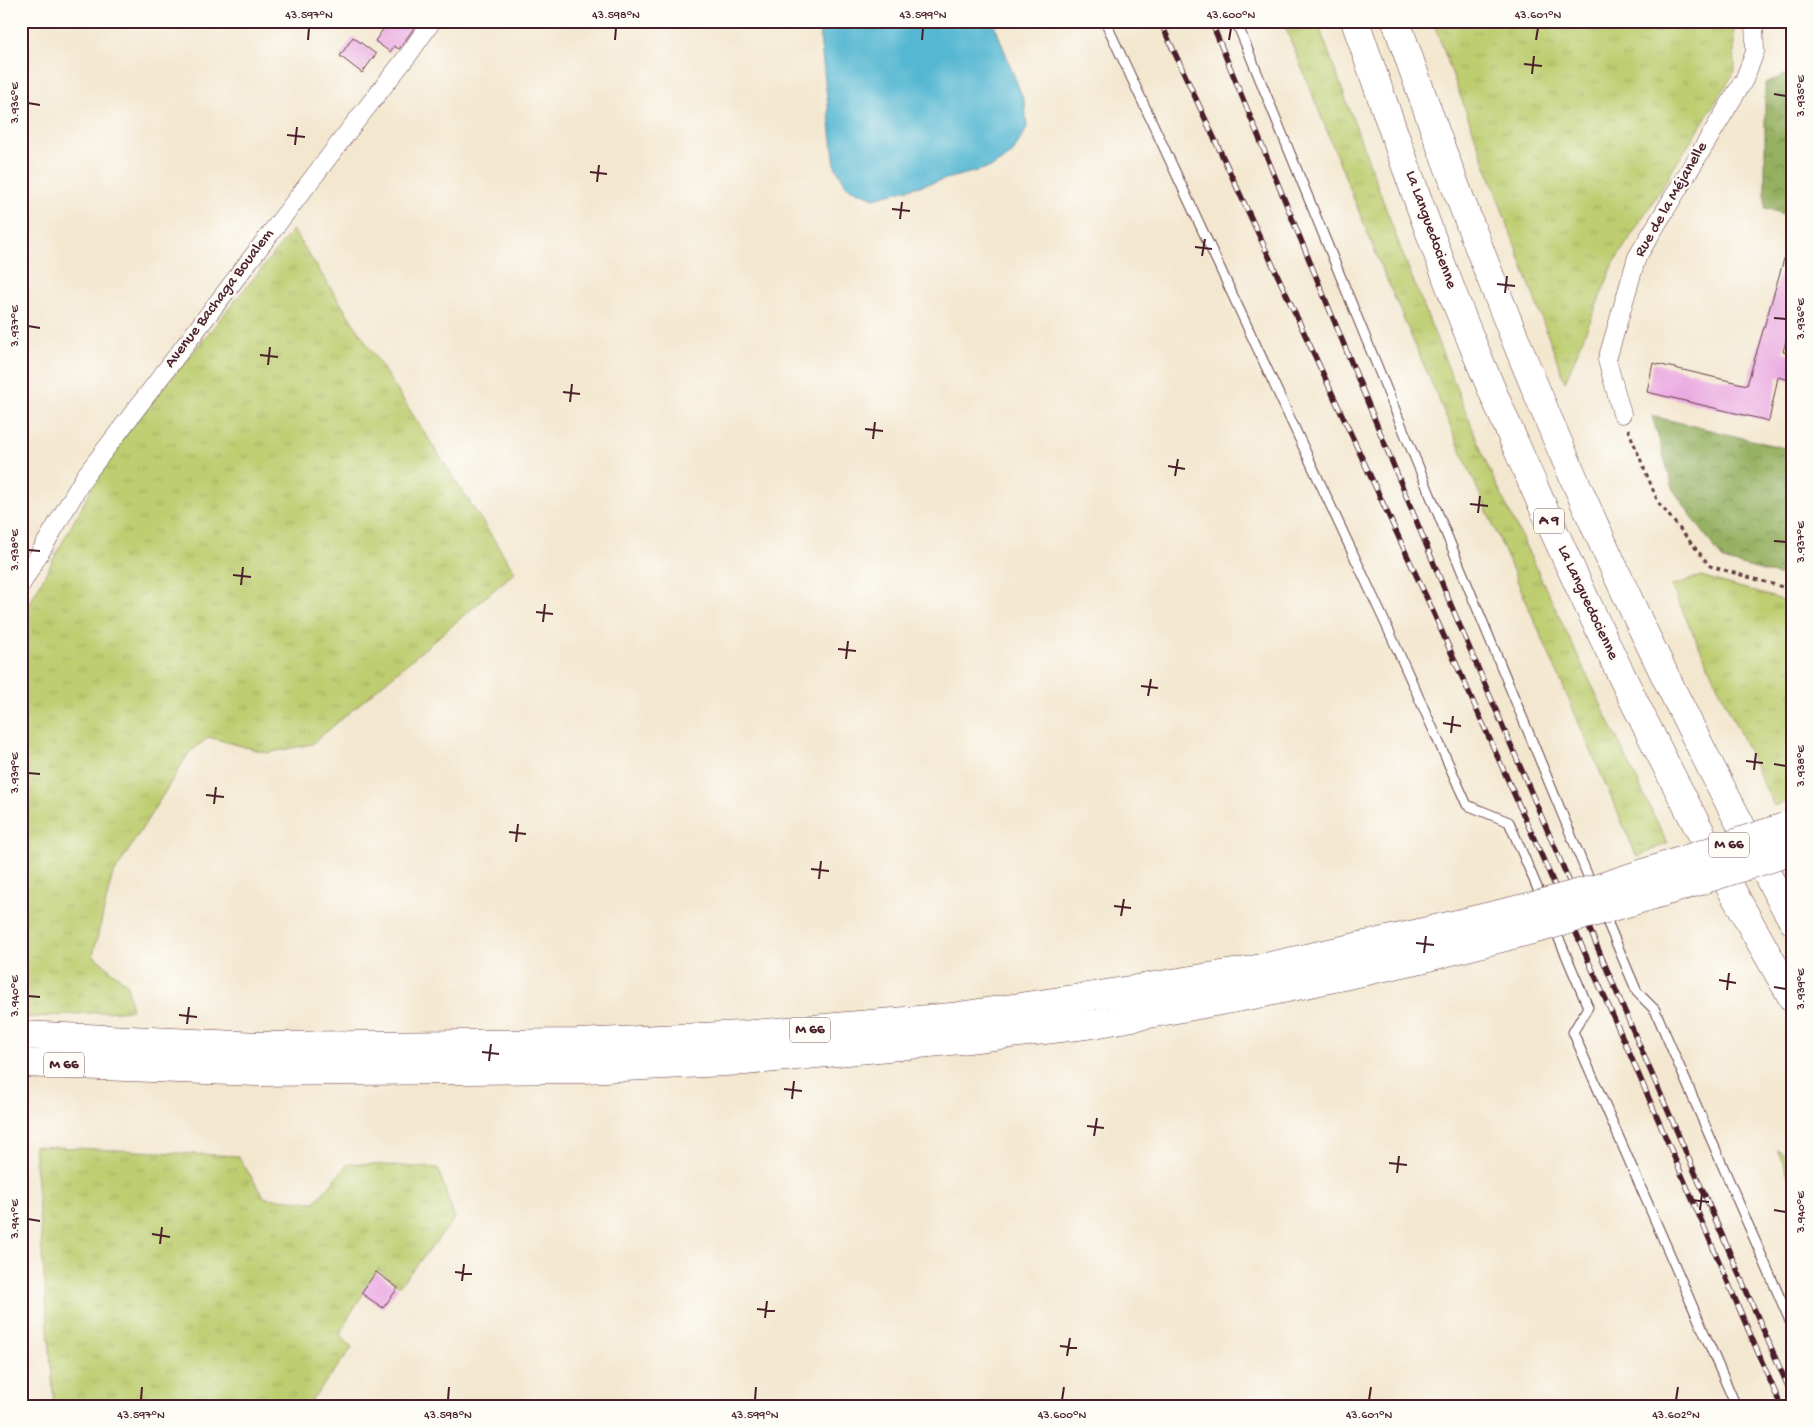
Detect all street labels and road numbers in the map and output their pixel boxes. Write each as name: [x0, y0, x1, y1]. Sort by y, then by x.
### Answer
street label: Rue de la Méjanelle: [1631, 138, 1713, 261]
street label: La Languedocienne: [1400, 168, 1460, 292]
street label: Avenue Bachaga Boualem: [161, 225, 279, 372]
road number: A 9: [1534, 508, 1564, 534]
street label: La Languedocienne: [1552, 543, 1622, 664]
road number: M 66: [1709, 832, 1749, 858]
road number: M 66: [790, 1018, 830, 1042]
road number: M 66: [44, 1052, 84, 1078]

